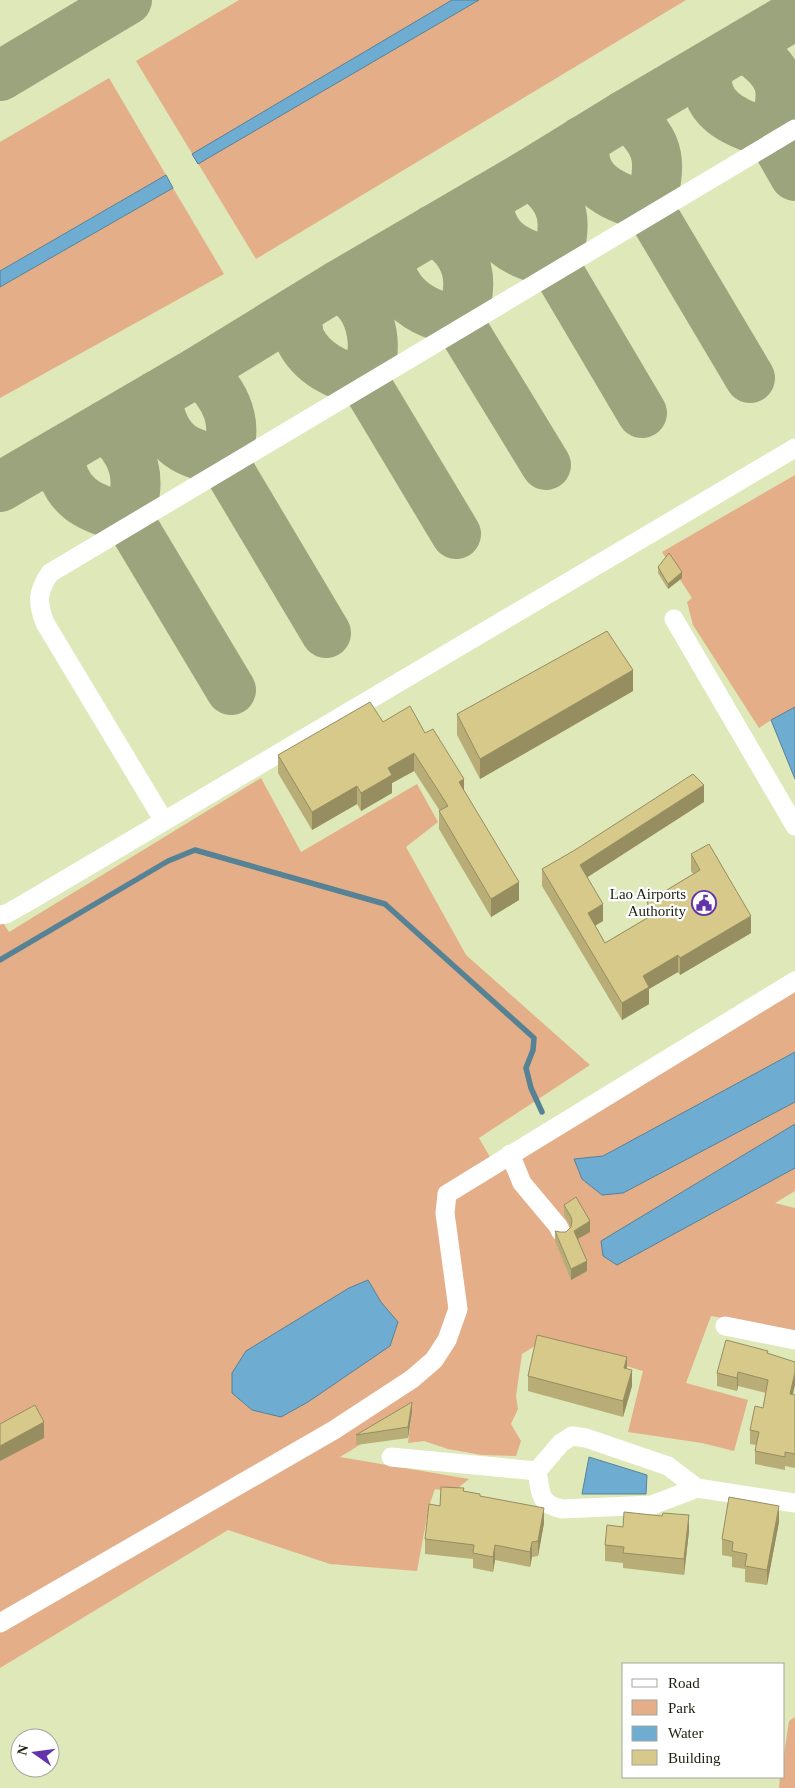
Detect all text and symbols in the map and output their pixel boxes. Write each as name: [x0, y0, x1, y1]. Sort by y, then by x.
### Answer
place label: Lao Airports Authority: [610, 886, 686, 919]
public building icon: Lao Airports Authority: [691, 890, 717, 916]
legend: [622, 1663, 785, 1778]
text: Road: [668, 1675, 700, 1691]
text: Park: [668, 1700, 696, 1716]
text: Water: [668, 1725, 703, 1741]
north arrow: [10, 1728, 60, 1778]
text: N: [14, 1743, 31, 1757]
text: Building: [668, 1750, 721, 1766]

